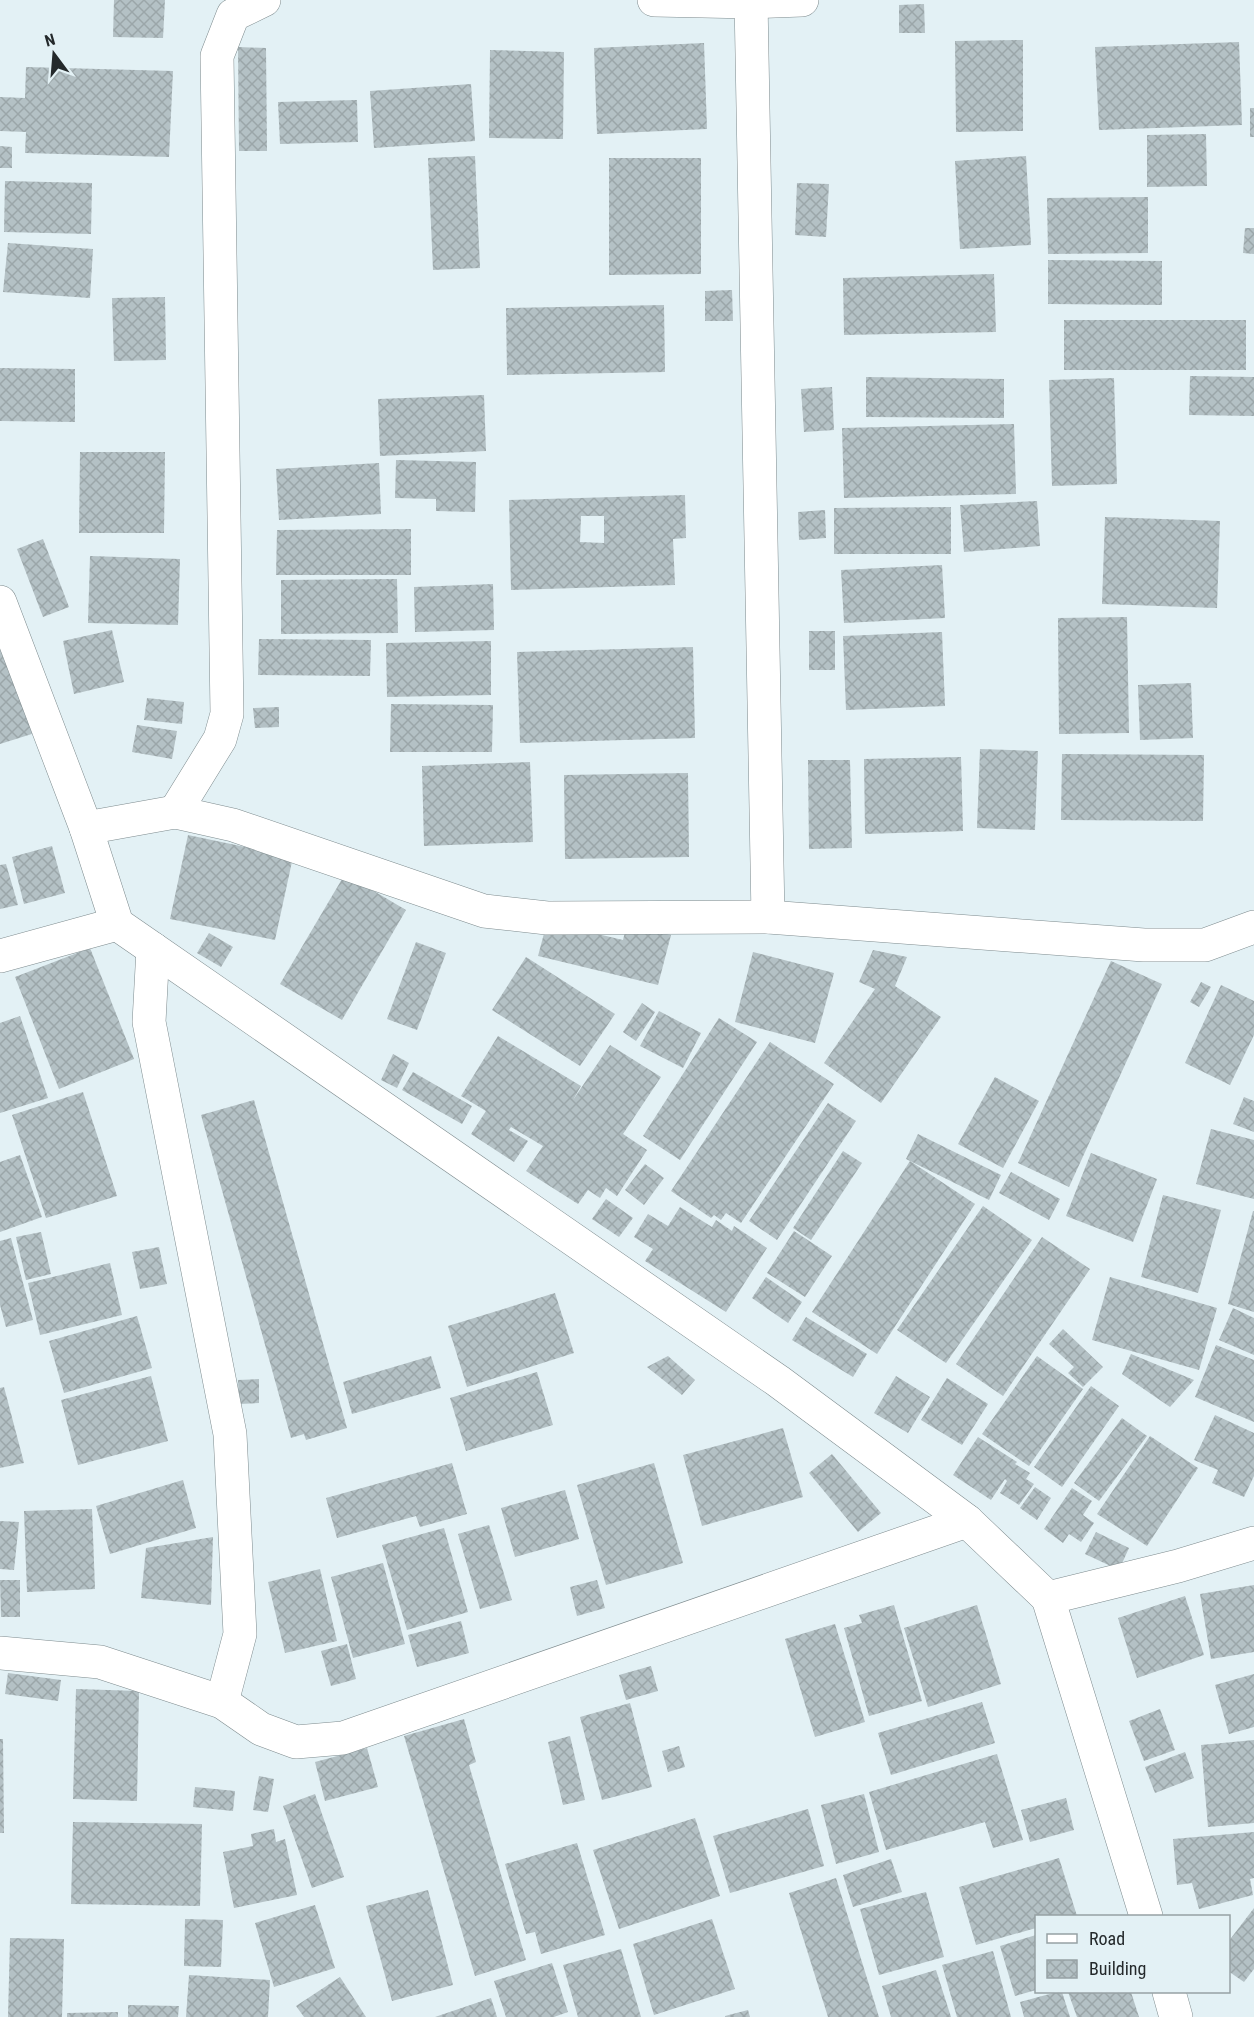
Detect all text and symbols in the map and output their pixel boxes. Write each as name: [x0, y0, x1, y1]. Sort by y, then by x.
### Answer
north arrow: [24, 24, 84, 84]
text: N: [43, 30, 57, 51]
legend: [1035, 1915, 1230, 1993]
text: Road: [1089, 1928, 1125, 1949]
text: Building: [1089, 1958, 1146, 1979]

